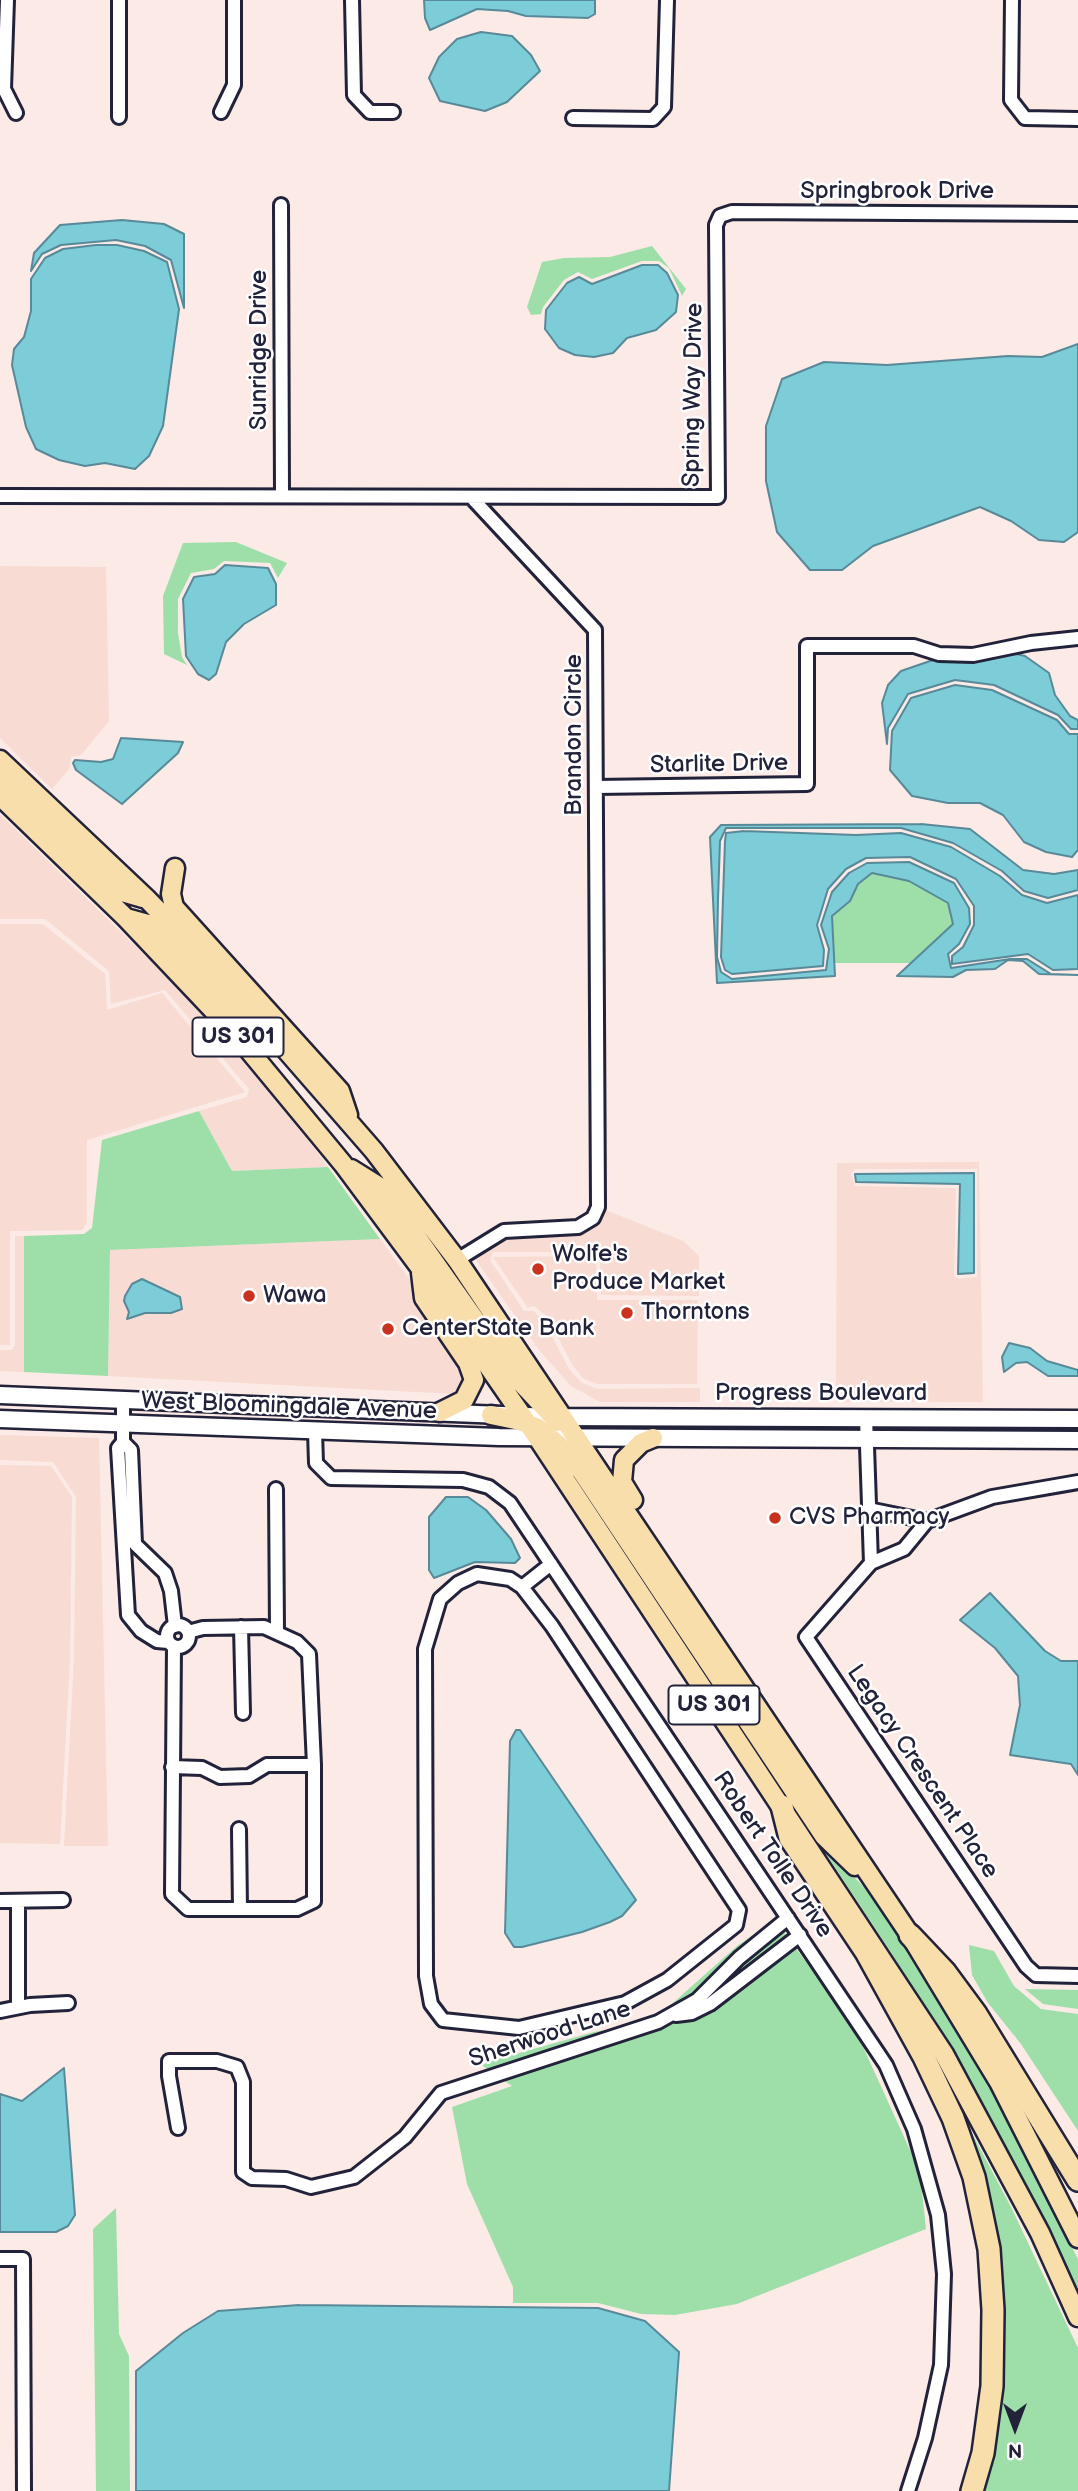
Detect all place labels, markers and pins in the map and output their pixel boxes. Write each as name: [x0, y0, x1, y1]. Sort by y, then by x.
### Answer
place label: Wolfe's Produce Market: [552, 1241, 725, 1297]
marker: Wolfe's Produce Market: [530, 1261, 546, 1277]
place label: Wawa: [263, 1282, 327, 1310]
marker: Wawa: [241, 1288, 257, 1304]
place label: Thorntons: [641, 1299, 750, 1327]
marker: Thorntons: [619, 1305, 635, 1321]
place label: CenterState Bank: [402, 1315, 594, 1343]
marker: CenterState Bank: [380, 1321, 396, 1337]
place label: CVS Pharmacy: [789, 1504, 949, 1532]
marker: CVS Pharmacy: [767, 1510, 783, 1526]

